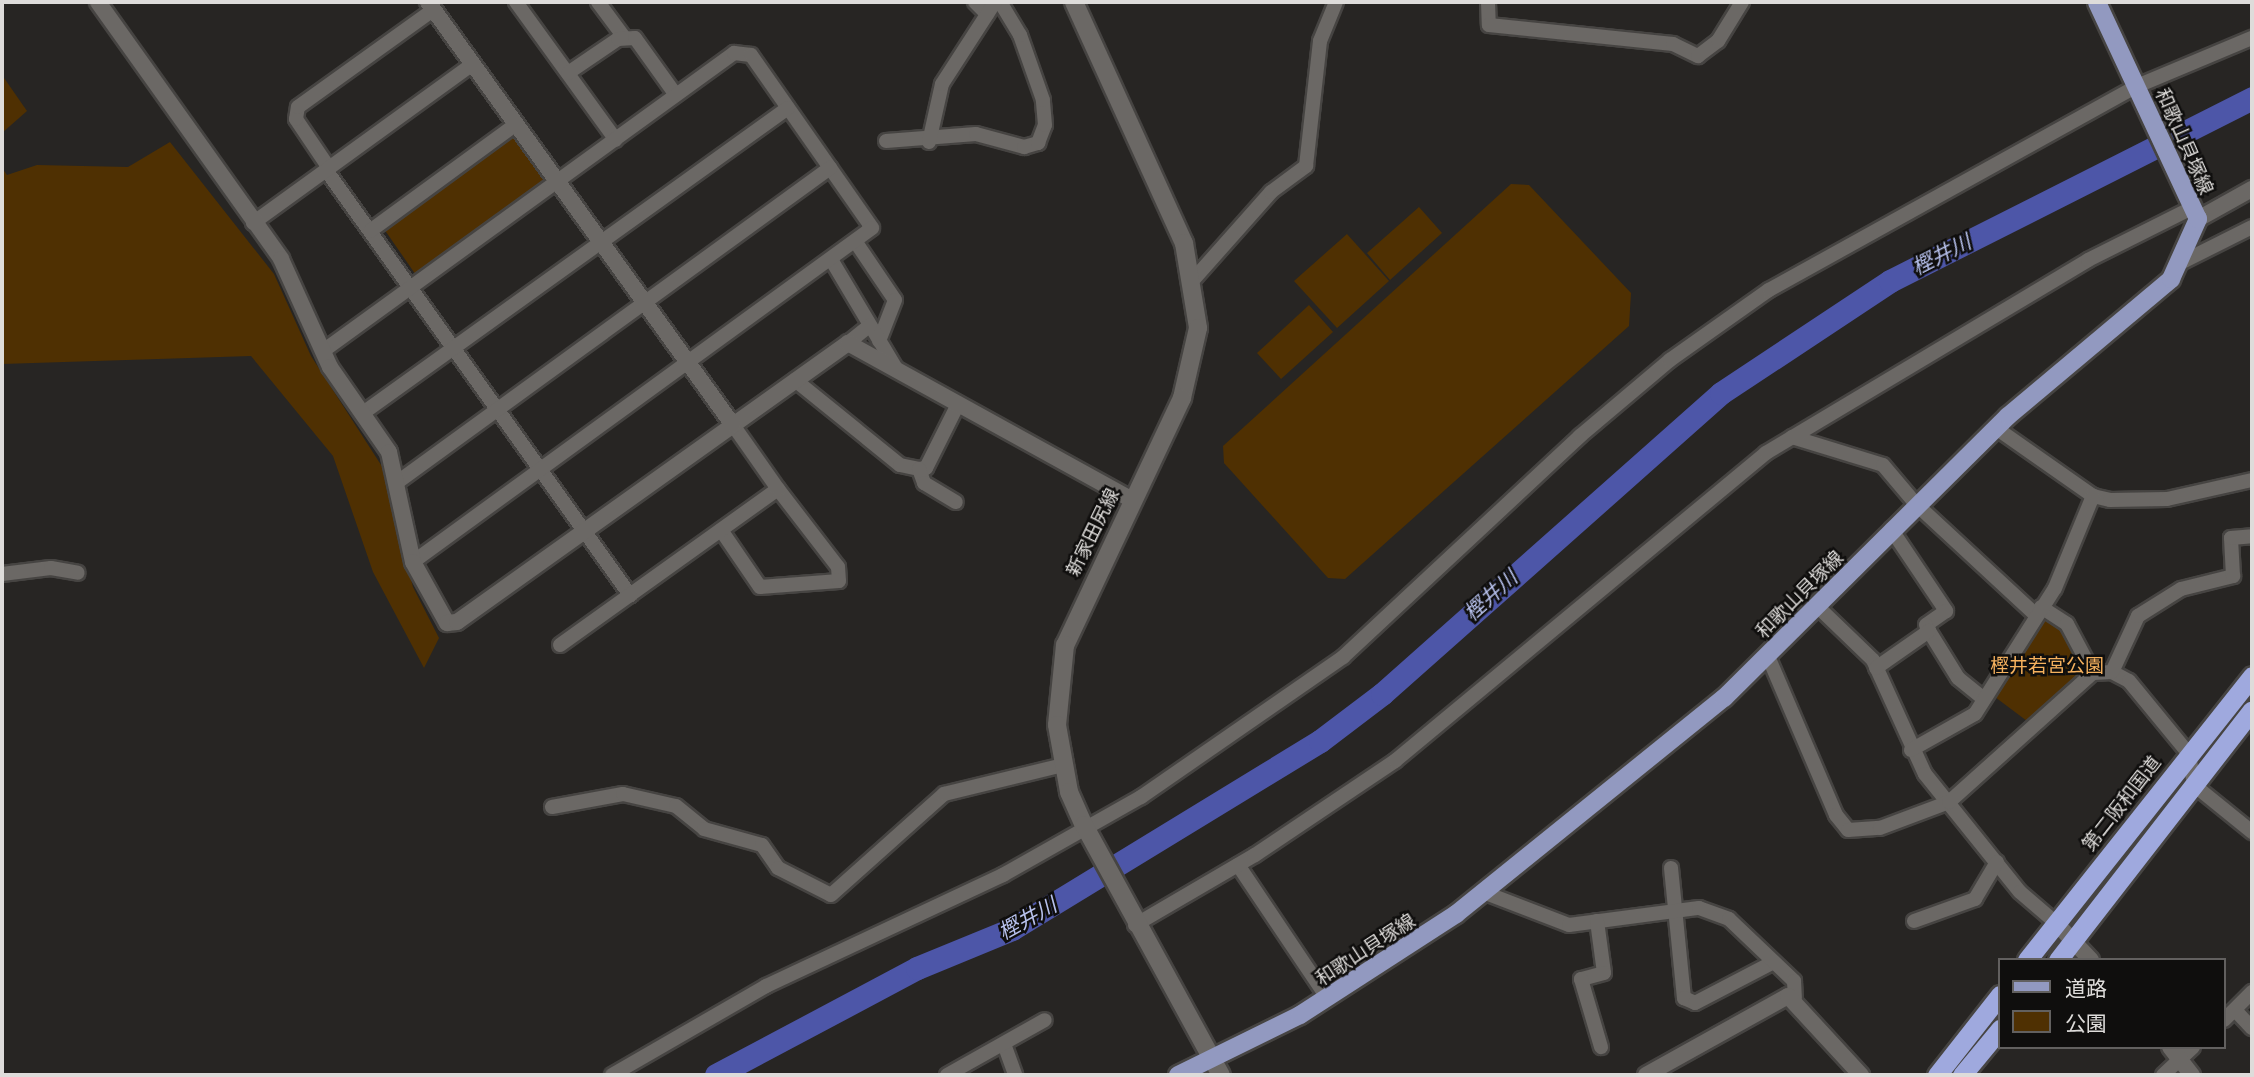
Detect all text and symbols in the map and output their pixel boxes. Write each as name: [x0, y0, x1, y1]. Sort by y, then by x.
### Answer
street label: 和歌山貝塚線: [2151, 84, 2219, 198]
water label: 樫井川: [1907, 228, 1975, 280]
street label: 新家田尻線: [1061, 484, 1123, 580]
street label: 和歌山貝塚線: [1751, 546, 1847, 642]
water label: 樫井川: [1458, 565, 1522, 625]
park label: 樫井若宮公園: [1990, 654, 2104, 676]
street label: 第二阪和国道: [2077, 751, 2165, 855]
water label: 樫井川: [993, 892, 1061, 944]
street label: 和歌山貝塚線: [1311, 908, 1419, 990]
legend: [1998, 958, 2226, 1049]
text: 道路: [2065, 975, 2107, 1000]
text: 公園: [2065, 1010, 2107, 1035]

